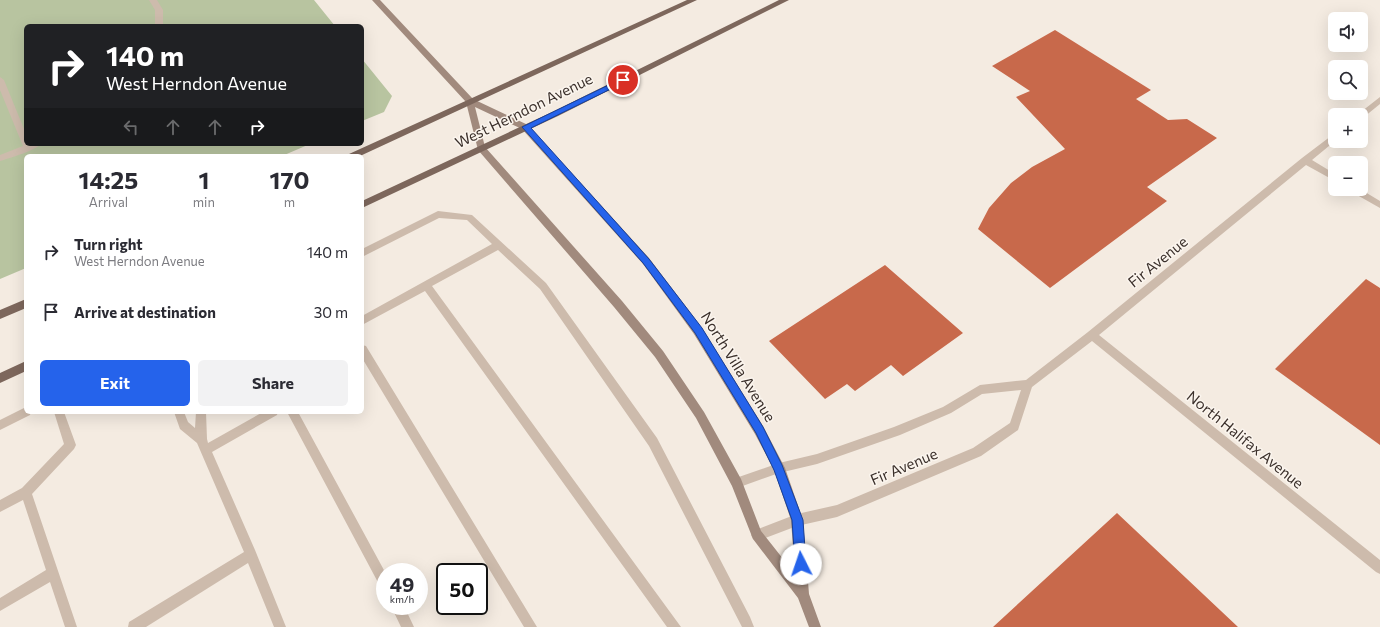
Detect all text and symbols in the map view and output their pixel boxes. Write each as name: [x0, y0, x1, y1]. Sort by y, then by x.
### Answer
map controls: [1328, 12, 1368, 196]
button: sound: [1328, 12, 1368, 52]
text: 140 m: [106, 38, 184, 72]
icon: right: [40, 40, 92, 92]
button: search: [1328, 60, 1368, 100]
pin: [606, 63, 640, 97]
street label: West Herndon Avenue: [452, 69, 595, 151]
icon: arrive: [612, 69, 634, 91]
text: West Herndon Avenue: [106, 72, 287, 94]
button: +: [1328, 108, 1368, 148]
icon: left: [120, 116, 142, 138]
icon: ahead: [162, 116, 184, 138]
icon: ahead: [204, 116, 226, 138]
icon: right: [246, 116, 268, 138]
button: −: [1328, 156, 1368, 196]
text: 14:25: [79, 165, 138, 194]
text: 1: [198, 165, 209, 194]
text: 170: [270, 165, 309, 194]
text: Arrival: [89, 194, 128, 210]
text: min: [193, 194, 215, 210]
text: m: [284, 194, 295, 210]
street label: Fir Avenue: [1124, 232, 1191, 291]
text: Turn right: [74, 235, 143, 253]
icon: right: [40, 241, 62, 263]
text: 140 m: [307, 243, 348, 261]
text: West Herndon Avenue: [74, 253, 205, 269]
icon: arrive: [40, 301, 62, 323]
text: Arrive at destination: [74, 303, 216, 321]
text: 30 m: [314, 303, 348, 321]
street label: North Villa Avenue: [698, 308, 780, 425]
button: Exit: [40, 360, 190, 406]
button: Share: [198, 360, 348, 406]
street label: North Halifax Avenue: [1184, 387, 1308, 492]
street label: Fir Avenue: [867, 444, 940, 488]
position arrow: [780, 543, 822, 585]
speed limit sign: 50: [436, 563, 488, 615]
text: 49: [390, 572, 414, 596]
text: km/h: [390, 593, 414, 605]

